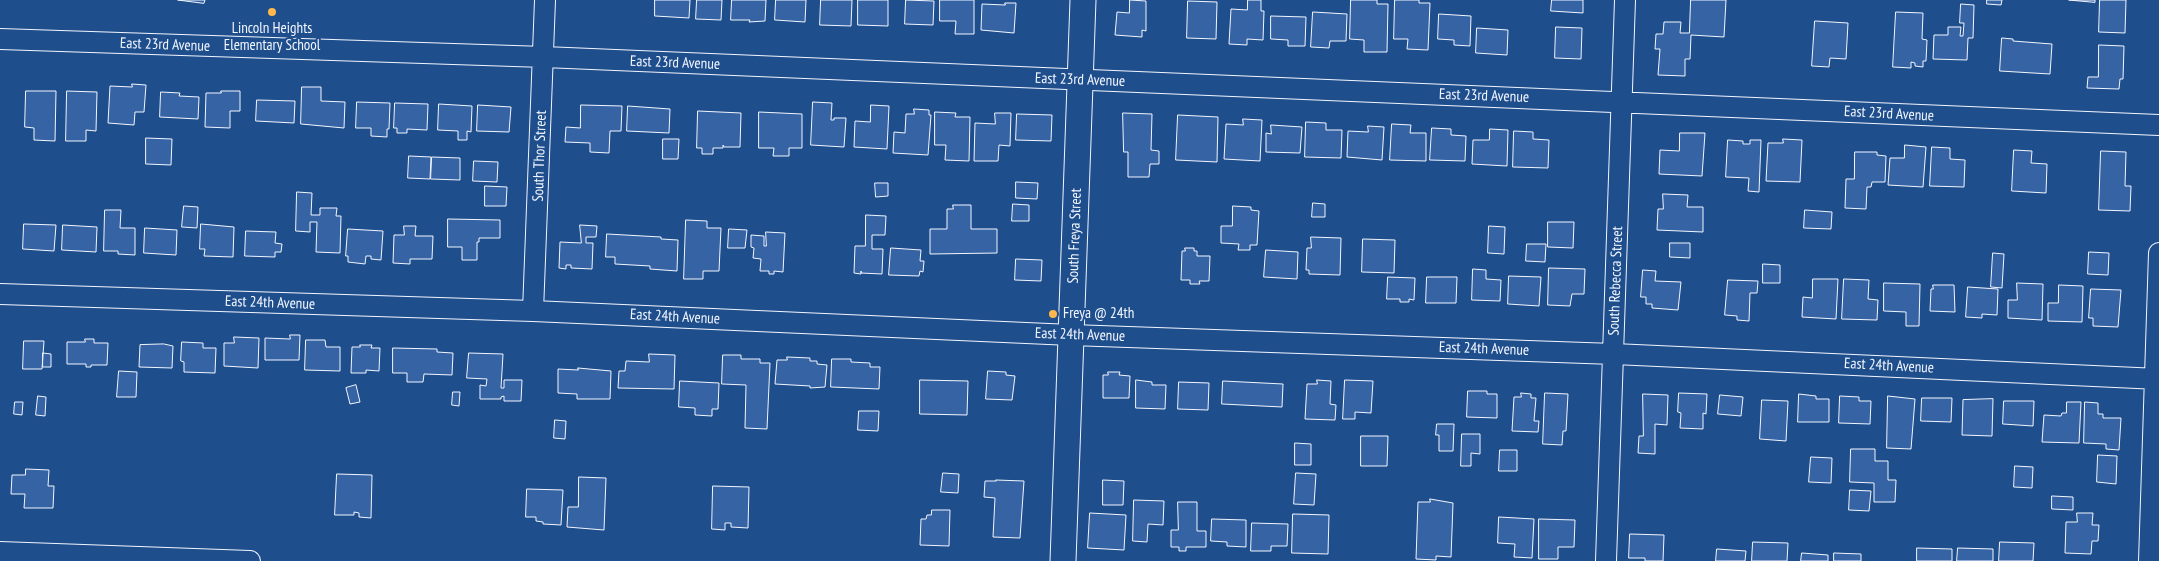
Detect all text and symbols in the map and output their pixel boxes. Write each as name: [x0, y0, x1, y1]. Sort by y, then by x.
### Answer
marker: Lincoln Heights Elementary School: [266, 6, 278, 18]
place label: Lincoln Heights Elementary School: [224, 20, 320, 55]
street label: East 23rd Avenue: [120, 34, 210, 56]
street label: East 23rd Avenue: [630, 52, 720, 74]
street label: East 23rd Avenue: [1035, 69, 1125, 91]
street label: East 23rd Avenue: [1439, 85, 1529, 107]
street label: East 23rd Avenue: [1844, 103, 1934, 125]
street label: South Thor Street: [529, 110, 551, 202]
street label: South Freya Street: [1064, 188, 1086, 284]
street label: South Rebecca Street: [1605, 226, 1627, 336]
street label: East 24th Avenue: [225, 292, 315, 314]
place label: Freya @ 24th: [1063, 305, 1134, 323]
street label: East 24th Avenue: [630, 306, 720, 328]
marker: Freya @ 24th: [1047, 308, 1059, 320]
street label: East 24th Avenue: [1035, 324, 1125, 346]
street label: East 24th Avenue: [1439, 338, 1529, 360]
street label: East 24th Avenue: [1844, 355, 1934, 377]

